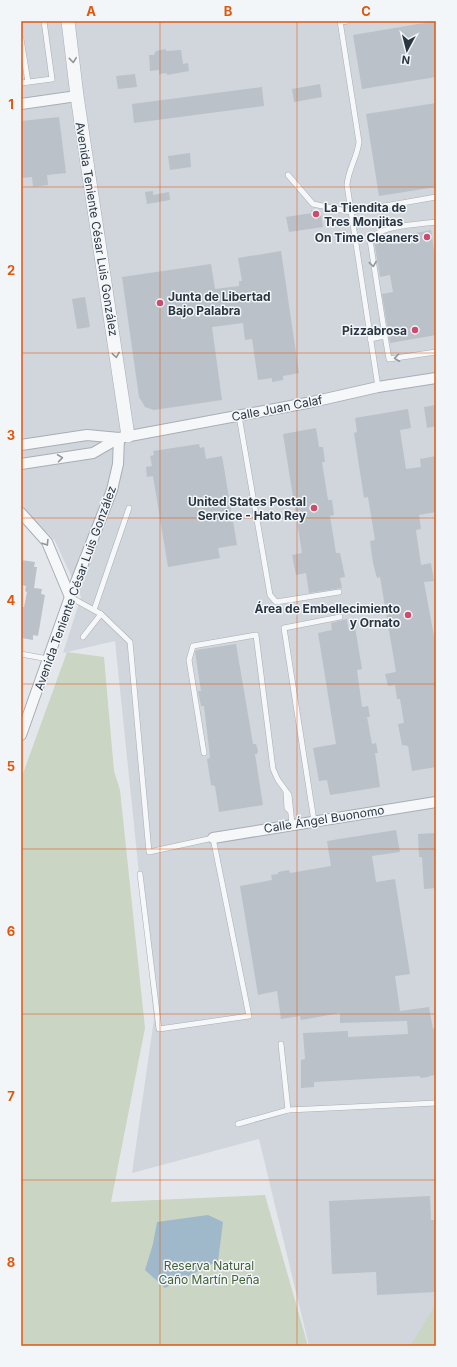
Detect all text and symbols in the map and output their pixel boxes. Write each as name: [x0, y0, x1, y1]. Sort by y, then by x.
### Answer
text: A: [86, 3, 96, 19]
text: B: [224, 3, 233, 19]
text: C: [361, 3, 371, 19]
north arrow: [387, 30, 427, 70]
text: N: [401, 52, 411, 67]
one-way arrow: [68, 57, 77, 63]
text: 1: [8, 96, 14, 112]
street label: Avenida Teniente César Luis González: [73, 121, 121, 337]
place label: La Tiendita de Tres Monjitas: [324, 200, 406, 229]
marker: La Tiendita de Tres Monjitas: [311, 209, 321, 219]
place label: On Time Cleaners: [315, 230, 419, 245]
marker: On Time Cleaners: [422, 232, 432, 242]
one-way arrow: [368, 261, 377, 267]
text: 2: [7, 262, 15, 278]
place label: Junta de Libertad Bajo Palabra: [168, 289, 271, 318]
marker: Junta de Libertad Bajo Palabra: [155, 298, 165, 308]
place label: Pizzabrosa: [342, 323, 407, 338]
marker: Pizzabrosa: [410, 325, 420, 335]
one-way arrow: [111, 352, 120, 358]
one-way arrow: [394, 353, 400, 362]
street label: Calle Juan Calaf: [230, 392, 324, 424]
text: 3: [7, 427, 15, 443]
one-way arrow: [56, 454, 63, 463]
street label: Avenida Teniente César Luis González: [31, 484, 119, 692]
place label: United States Postal Service - Hato Rey: [188, 494, 307, 523]
marker: United States Postal Service - Hato Rey: [309, 503, 319, 513]
one-way arrow: [42, 539, 49, 546]
text: 4: [7, 592, 16, 608]
place label: Área de Embellecimiento y Ornato: [254, 601, 400, 630]
marker: Área de Embellecimiento y Ornato: [403, 610, 413, 620]
text: 5: [7, 758, 15, 774]
street label: Calle Ángel Buonomo: [263, 802, 385, 836]
text: 6: [7, 923, 15, 939]
text: 7: [7, 1088, 15, 1104]
text: 8: [7, 1254, 15, 1270]
park label: Reserva Natural Caño Martín Peña: [158, 1258, 260, 1287]

